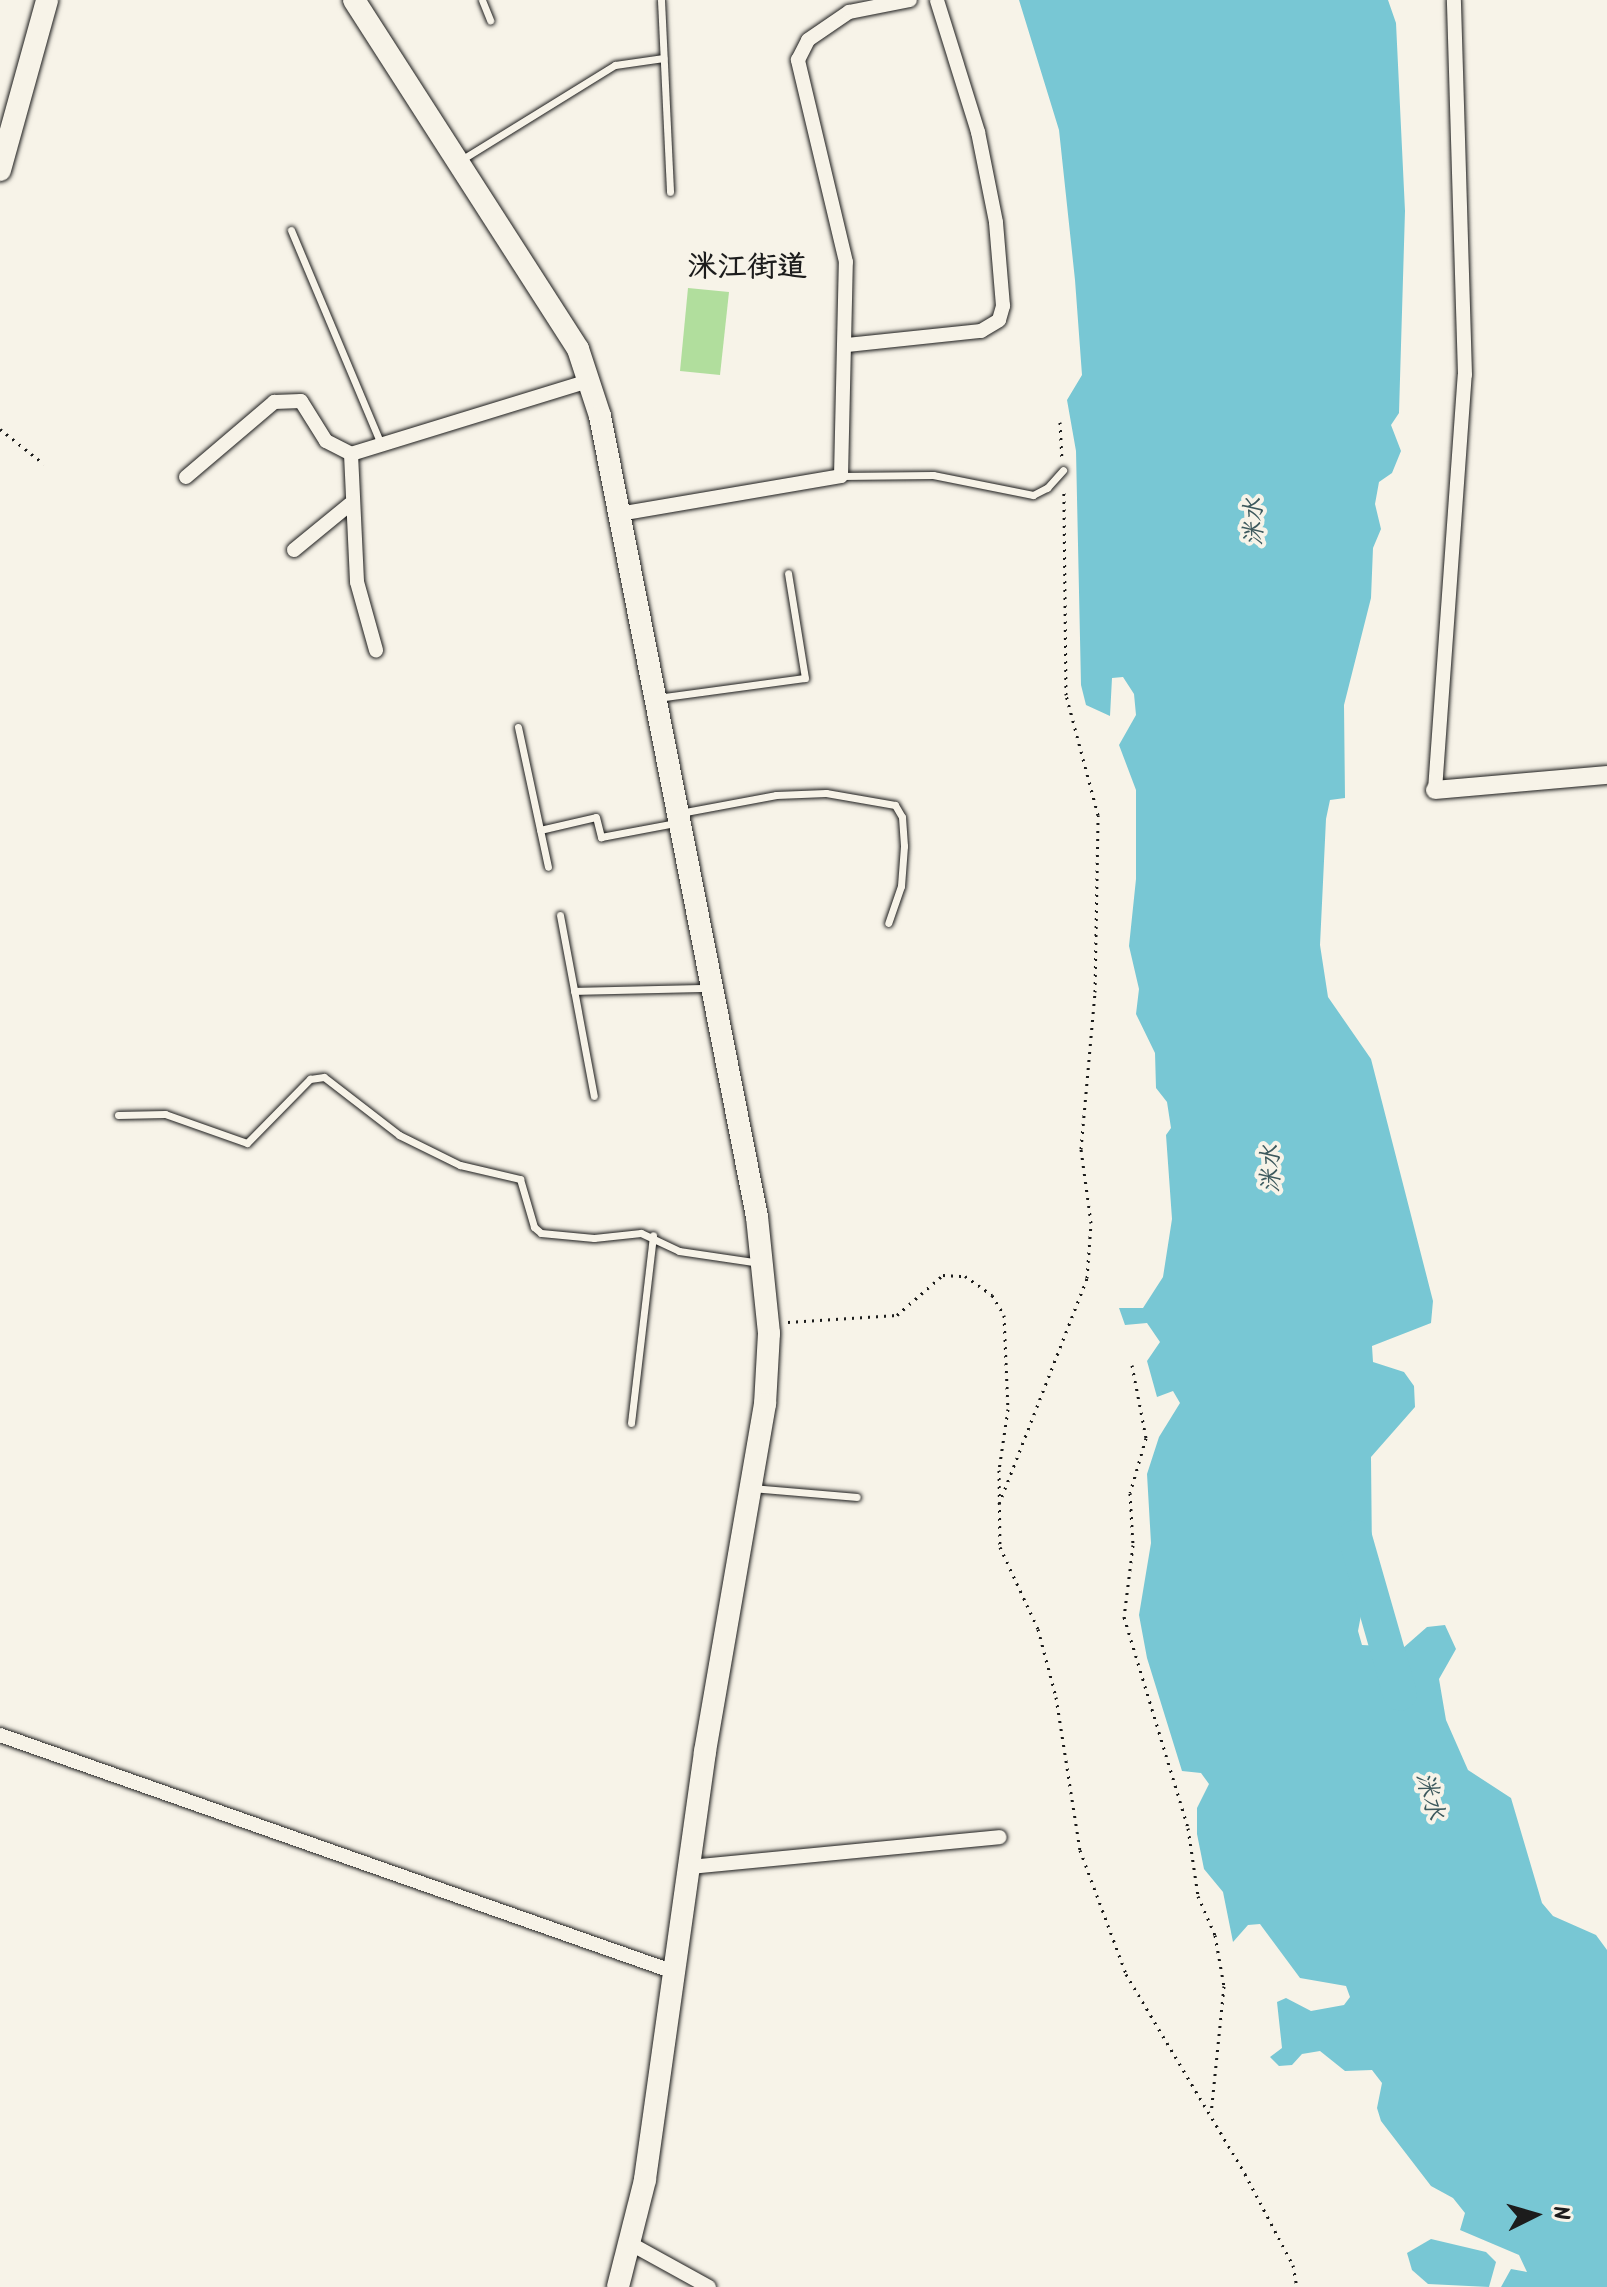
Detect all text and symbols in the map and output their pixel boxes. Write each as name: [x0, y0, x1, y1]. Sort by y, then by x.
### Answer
district label: 洣江街道: [687, 250, 807, 286]
water label: 洣水: [1240, 498, 1270, 546]
water label: 洣水: [1257, 1145, 1287, 1193]
water label: 洣水: [1409, 1769, 1449, 1823]
north arrow: [1495, 2175, 1575, 2255]
text: N: [1541, 2204, 1577, 2221]

